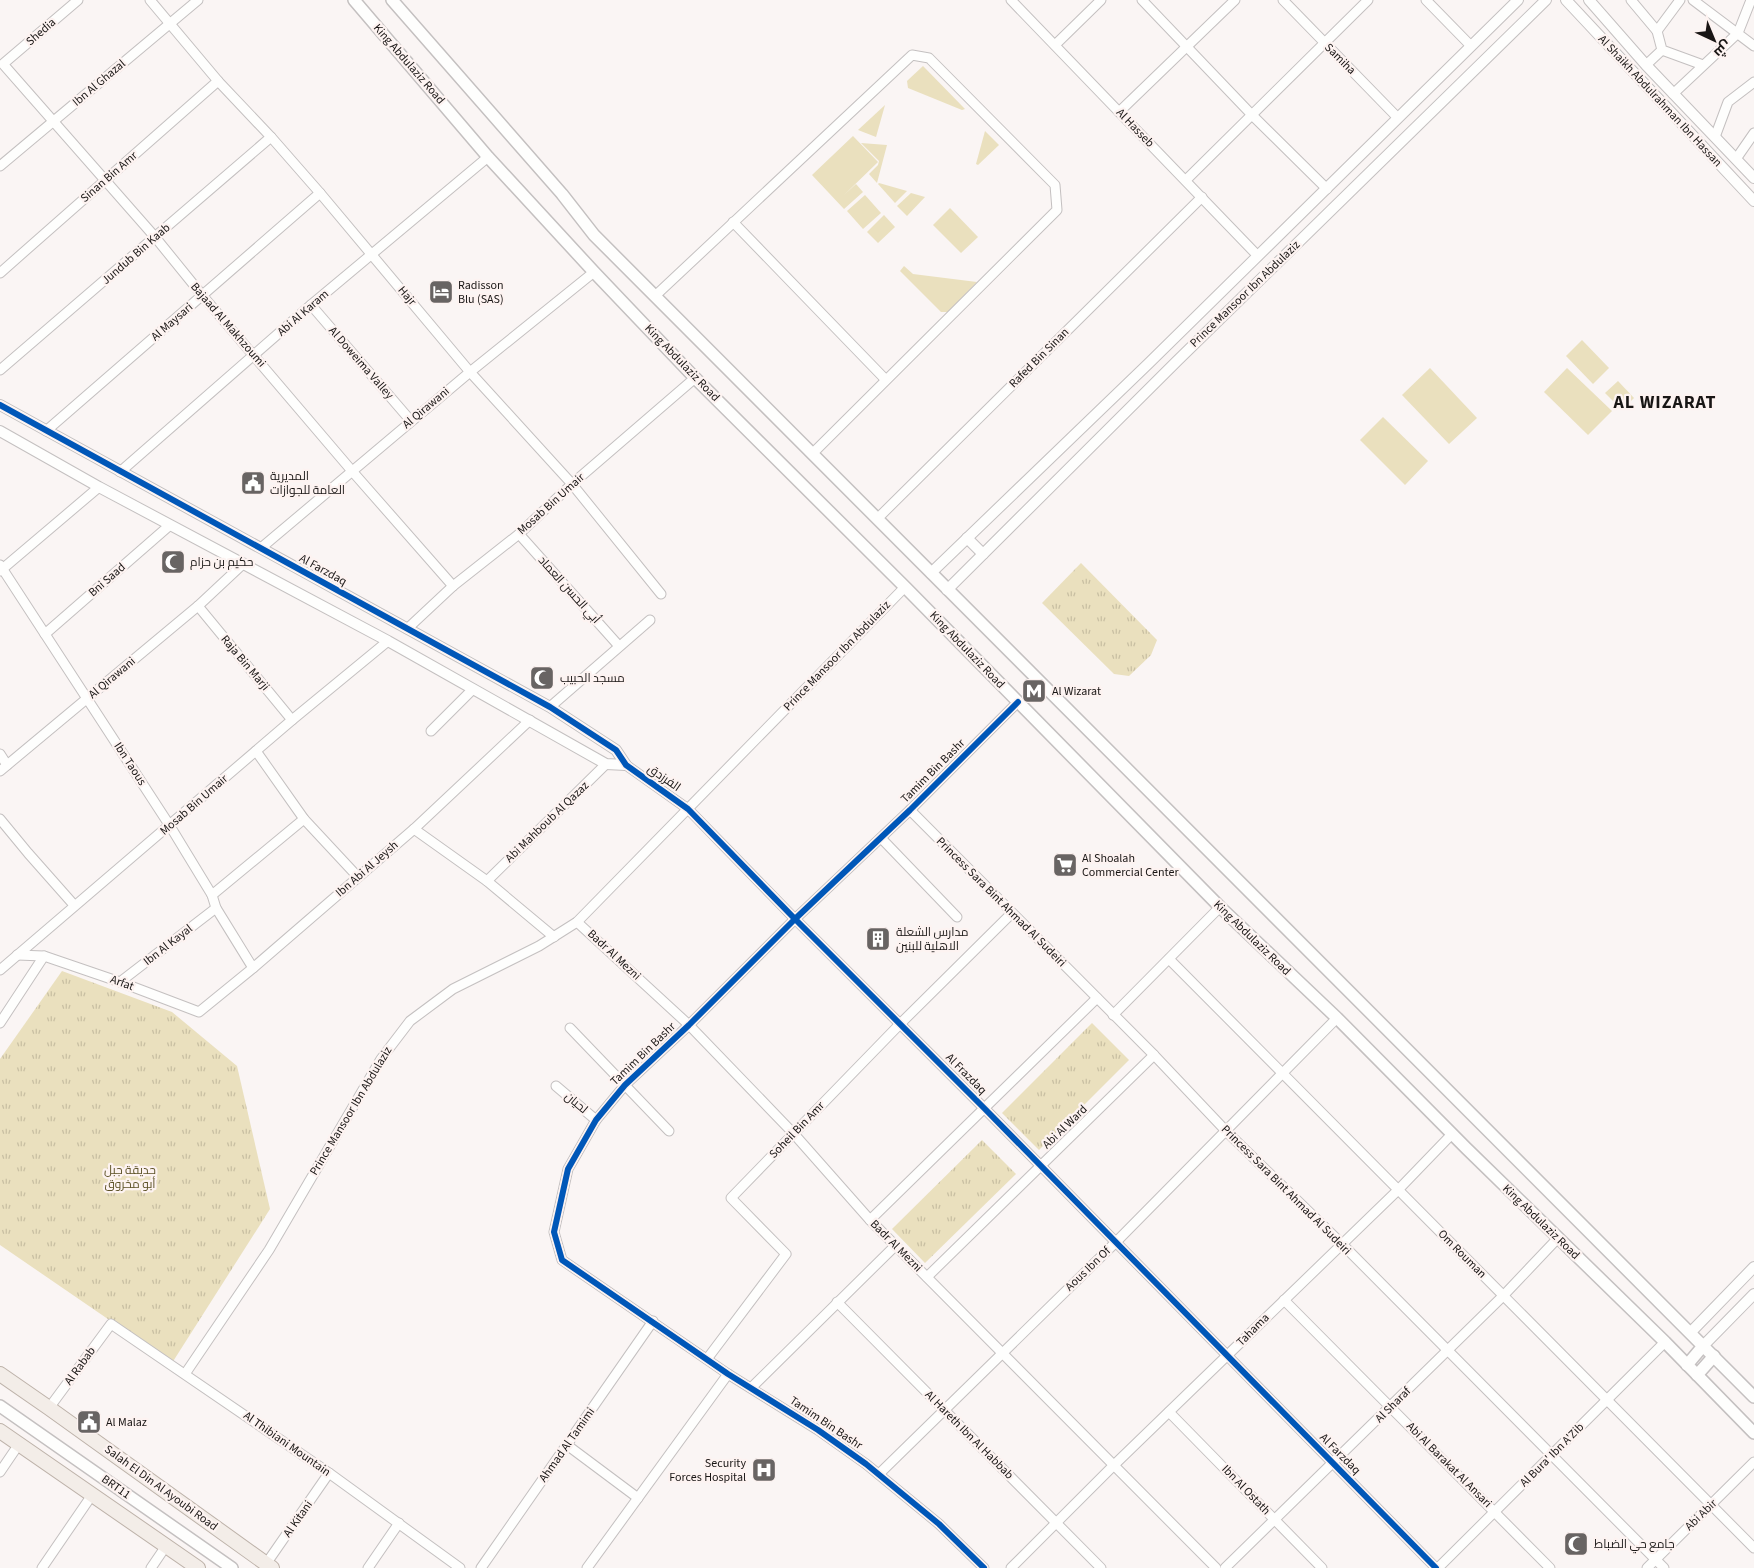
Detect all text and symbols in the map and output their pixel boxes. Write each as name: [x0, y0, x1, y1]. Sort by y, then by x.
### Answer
street label: Shedia: [22, 14, 60, 50]
north arrow: [1689, 15, 1739, 65]
street label: King Abdulaziz Road: [369, 20, 449, 108]
street label: Al Shaikh Abdulrahman Ibn Hassan: [1594, 31, 1726, 171]
text: ش: [1709, 35, 1736, 62]
street label: Samiha: [1321, 40, 1359, 78]
street label: Ibn Al Ghazal: [69, 56, 129, 110]
street label: Al Hasseb: [1112, 105, 1158, 152]
street label: Sinan Bin Amr: [77, 147, 142, 207]
street label: Jundub Bin Kaab: [98, 219, 174, 289]
street label: Prince Mansoor Ibn Abdulaziz: [1186, 237, 1304, 351]
place label: Radisson Blu (SAS): [458, 277, 504, 308]
street label: Bajaad Al Makhzoumi: [186, 279, 270, 371]
hotel icon: Radisson Blu (SAS): [428, 279, 454, 305]
street label: Hajr: [394, 282, 421, 310]
street label: Abi Al Karam: [274, 286, 333, 340]
street label: Al Maysari: [147, 299, 197, 345]
street label: King Abdulaziz Road: [641, 321, 723, 405]
street label: Al Doweima Valley: [325, 323, 398, 403]
street label: Rafed Bin Sinan: [1005, 324, 1073, 392]
street label: Al Qirawani: [399, 383, 453, 433]
district label: AL WIZARAT: [1612, 390, 1717, 415]
place label: المديرية العامة للجوازات: [270, 468, 345, 499]
street label: Mosab Bin Umair: [514, 469, 589, 539]
public building icon: المديرية العامة للجوازات: [240, 470, 266, 496]
mosque icon: حكيم بن حزام: [160, 549, 186, 575]
street label: Al Farzdaq: [296, 550, 350, 590]
street label: أبي الحسن العماد: [533, 552, 604, 628]
place label: حكيم بن حزام: [190, 554, 253, 571]
street label: Bni Saad: [85, 559, 129, 601]
street label: Prince Mansoor Ibn Abdulaziz: [780, 597, 894, 715]
street label: King Abdulaziz Road: [926, 608, 1008, 692]
street label: Raja Bin Marji: [217, 631, 273, 695]
street label: Al Qirawani: [85, 653, 139, 703]
mosque icon: مسجد الحبيب: [529, 665, 555, 691]
place label: مسجد الحبيب: [560, 670, 625, 687]
metro station icon: Al Wizarat: [1021, 678, 1047, 704]
place label: Al Wizarat: [1052, 683, 1101, 700]
street label: Tamim Bin Bashr: [897, 734, 970, 807]
street label: Ibn Taous: [110, 739, 150, 789]
street label: الفرزدق: [644, 760, 684, 796]
street label: Mosab Bin Umair: [156, 770, 232, 839]
street label: Abi Mahboub Al Qazaz: [501, 778, 593, 866]
street label: Princess Sara Bint Ahmad Al Sudeiri: [932, 833, 1070, 971]
street label: Ibn Abi Al Jeysh: [332, 837, 402, 901]
place label: Al Shoalah Commercial Center: [1082, 850, 1179, 881]
supermarket icon: Al Shoalah Commercial Center: [1052, 852, 1078, 878]
street label: King Abdulaziz Road: [1210, 897, 1294, 979]
street label: Ibn Al Kayal: [140, 920, 196, 970]
place label: مدارس الشعلة الاهلية للبنين: [896, 924, 969, 955]
street label: Badr Al Mezni: [583, 926, 645, 984]
building icon: مدارس الشعلة الاهلية للبنين: [865, 926, 891, 952]
street label: Arfat: [108, 971, 136, 995]
street label: Tamim Bin Bashr: [607, 1018, 680, 1090]
street label: Prince Mansoor Ibn Abdulaziz: [306, 1043, 396, 1179]
street label: Al Frazdaq: [942, 1050, 990, 1098]
street label: لحيان: [561, 1088, 591, 1118]
street label: Soheil Bin Amr: [765, 1097, 829, 1162]
street label: Abi Al Ward: [1039, 1101, 1091, 1153]
street label: Princess Sara Bint Ahmad Al Sudeiri: [1217, 1121, 1355, 1259]
park label: حديقة جبل أبو مخروق: [104, 1162, 156, 1193]
street label: King Abdulaziz Road: [1499, 1181, 1583, 1263]
street label: Badr Al Mezni: [866, 1216, 926, 1276]
street label: Om Rouman: [1434, 1226, 1490, 1282]
street label: Aous Ibn Of: [1062, 1243, 1115, 1295]
street label: Tahama: [1233, 1310, 1273, 1350]
street label: Al Rabab: [60, 1343, 100, 1389]
street label: Al Sharaf: [1371, 1383, 1415, 1427]
street label: Al Hareth Ibn Al Habbab: [921, 1387, 1017, 1483]
street label: Tamim Bin Bashr: [786, 1392, 867, 1454]
street label: Ahmad Al Tamimi: [535, 1404, 599, 1486]
street label: Al Thibiani Mountain: [240, 1407, 334, 1481]
public building icon: Al Malaz: [76, 1409, 102, 1435]
place label: Al Malaz: [106, 1414, 147, 1431]
street label: Abi Al Barakat Al Ansari: [1402, 1418, 1496, 1512]
street label: Al Bura' Ibn A'Zib: [1516, 1419, 1588, 1491]
street label: Al Farzdaq: [1316, 1430, 1364, 1478]
street label: Salah El Din Al Ayoubi Road: [101, 1441, 221, 1535]
place label: Security Forces Hospital: [669, 1455, 746, 1486]
hospital icon: Security Forces Hospital: [751, 1457, 777, 1483]
street label: Ibn Al Ostath: [1218, 1461, 1274, 1519]
street label: BRT11: [98, 1471, 134, 1503]
street label: Abi Abir: [1681, 1495, 1721, 1535]
street label: Al Kitani: [279, 1497, 317, 1541]
mosque icon: جامع حي الضباط: [1563, 1531, 1589, 1557]
place label: جامع حي الضباط: [1594, 1536, 1675, 1554]

